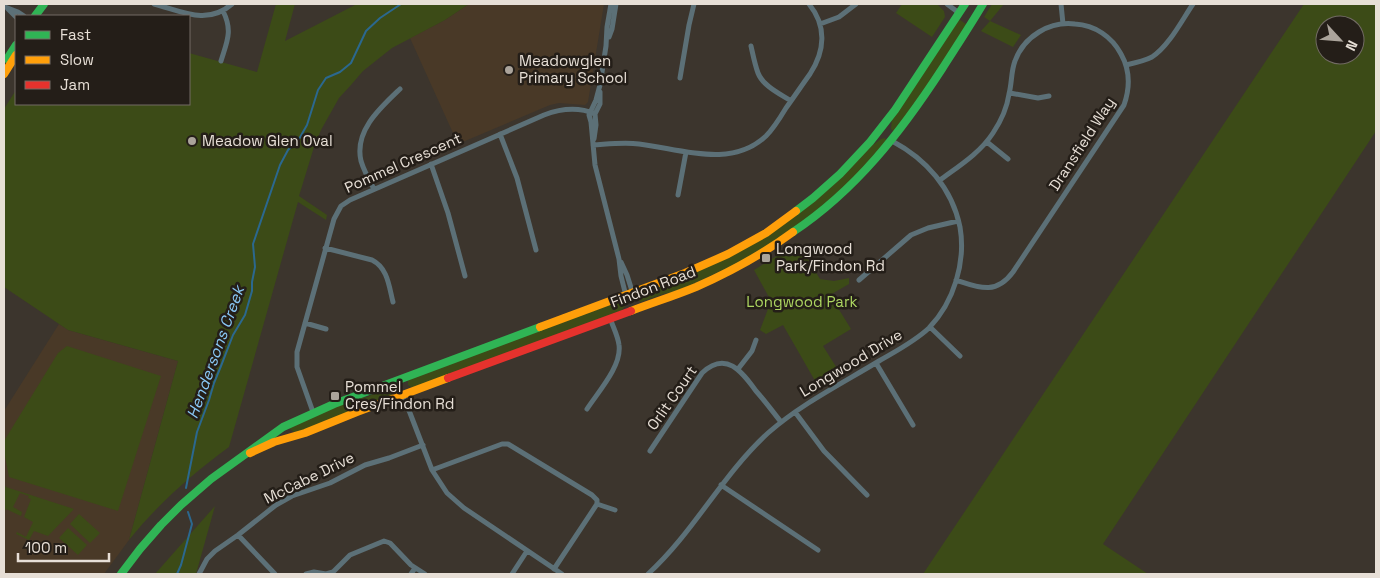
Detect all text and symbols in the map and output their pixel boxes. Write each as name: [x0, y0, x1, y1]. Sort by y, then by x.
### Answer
legend: [15, 15, 190, 105]
north arrow: [1315, 15, 1365, 65]
text: Fast: [60, 25, 91, 44]
text: N: [1342, 38, 1362, 54]
text: Slow: [60, 50, 94, 69]
place label: Meadowglen Primary School: [519, 51, 627, 87]
marker: Meadowglen Primary School: [503, 64, 515, 76]
text: Jam: [60, 75, 90, 94]
street label: Dransfield Way: [1044, 94, 1119, 194]
street label: Pommel Crescent: [341, 128, 464, 197]
place label: Meadow Glen Oval: [202, 131, 333, 150]
marker: Meadow Glen Oval: [186, 135, 198, 147]
place label: Longwood Park/Findon Rd: [776, 239, 885, 275]
marker: Longwood Park/Findon Rd: [760, 252, 772, 264]
street label: Findon Road: [608, 262, 698, 311]
water label: Hendersons Creek: [182, 281, 250, 421]
park label: Longwood Park: [746, 292, 858, 311]
street label: Longwood Drive: [796, 324, 905, 401]
street label: Orlit Court: [642, 362, 701, 434]
place label: Pommel Cres/Findon Rd: [345, 377, 454, 413]
marker: Pommel Cres/Findon Rd: [329, 390, 341, 402]
street label: McCabe Drive: [260, 447, 357, 508]
scale bar: [18, 530, 109, 562]
text: 100 m: [25, 538, 67, 557]

